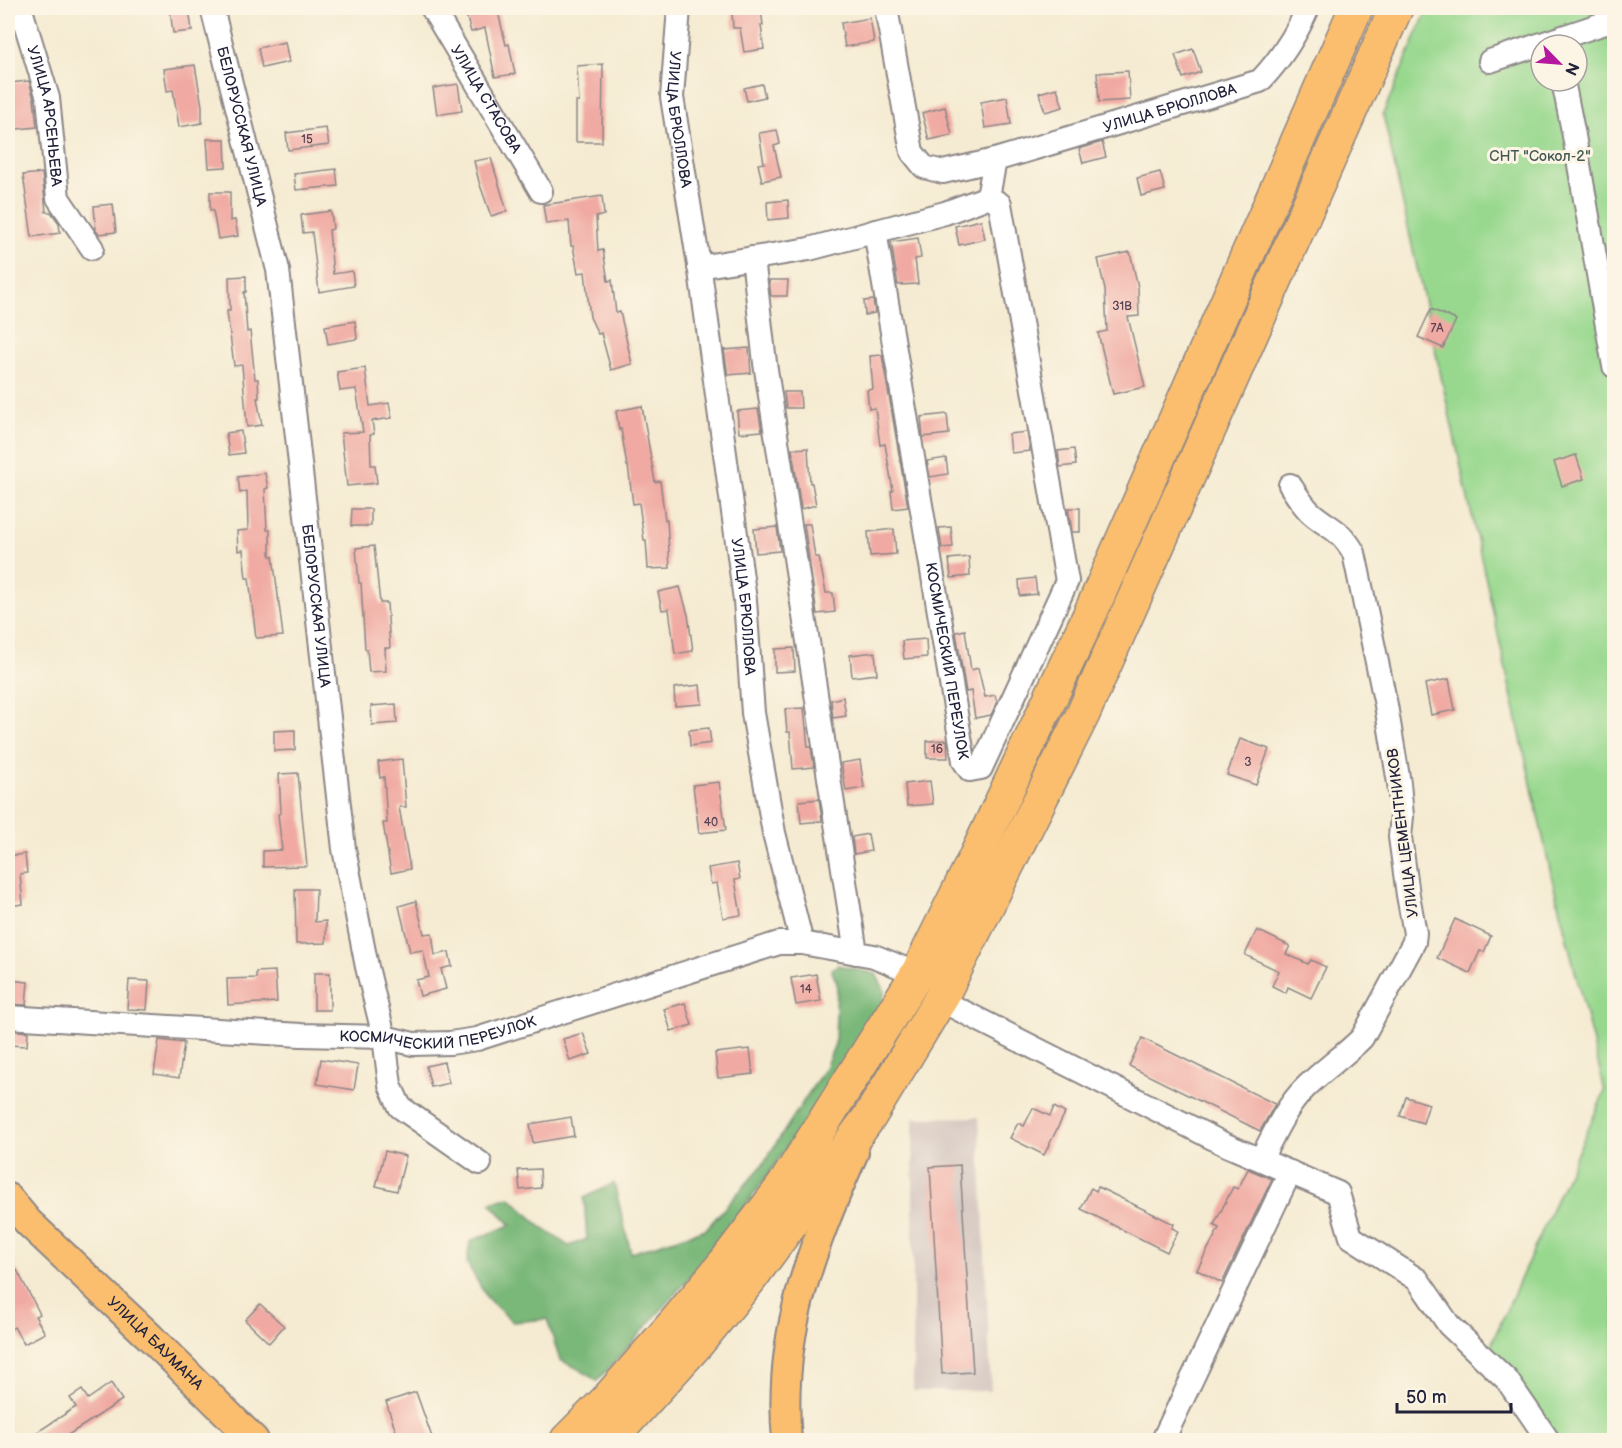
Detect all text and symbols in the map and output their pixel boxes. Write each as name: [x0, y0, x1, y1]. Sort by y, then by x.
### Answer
north arrow: [1529, 33, 1589, 93]
street label: УЛИЦА СТАСОВА: [447, 42, 526, 157]
street label: УЛИЦА АРСЕНЬЕВА: [23, 43, 66, 188]
street label: БЕЛОРУССКАЯ УЛИЦА: [213, 44, 271, 209]
street label: УЛИЦА БРЮЛЛОВА: [662, 50, 696, 190]
text: N: [1560, 59, 1582, 78]
street label: УЛИЦА БРЮЛЛОВА: [1101, 79, 1239, 137]
house number: 15: [301, 132, 313, 147]
park label: СНТ "Сокол-2": [1489, 147, 1591, 166]
house number: 31В: [1112, 299, 1132, 314]
house number: 7А: [1430, 321, 1444, 336]
street label: БЕЛОРУССКАЯ УЛИЦА: [298, 523, 335, 689]
street label: УЛИЦА БРЮЛЛОВА: [727, 537, 760, 677]
street label: КОСМИЧЕСКИЙ ПЕРЕУЛОК: [921, 561, 973, 761]
house number: 16: [931, 742, 943, 757]
street label: УЛИЦА ЦЕМЕНТНИКОВ: [1383, 747, 1423, 919]
house number: 3: [1244, 755, 1252, 770]
house number: 40: [704, 815, 718, 830]
house number: 14: [800, 982, 813, 997]
street label: КОСМИЧЕСКИЙ ПЕРЕУЛОК: [339, 1011, 539, 1054]
street label: УЛИЦА БАУМАНА: [103, 1292, 208, 1395]
scale bar: [1397, 1376, 1511, 1414]
text: 50 m: [1406, 1387, 1447, 1408]

